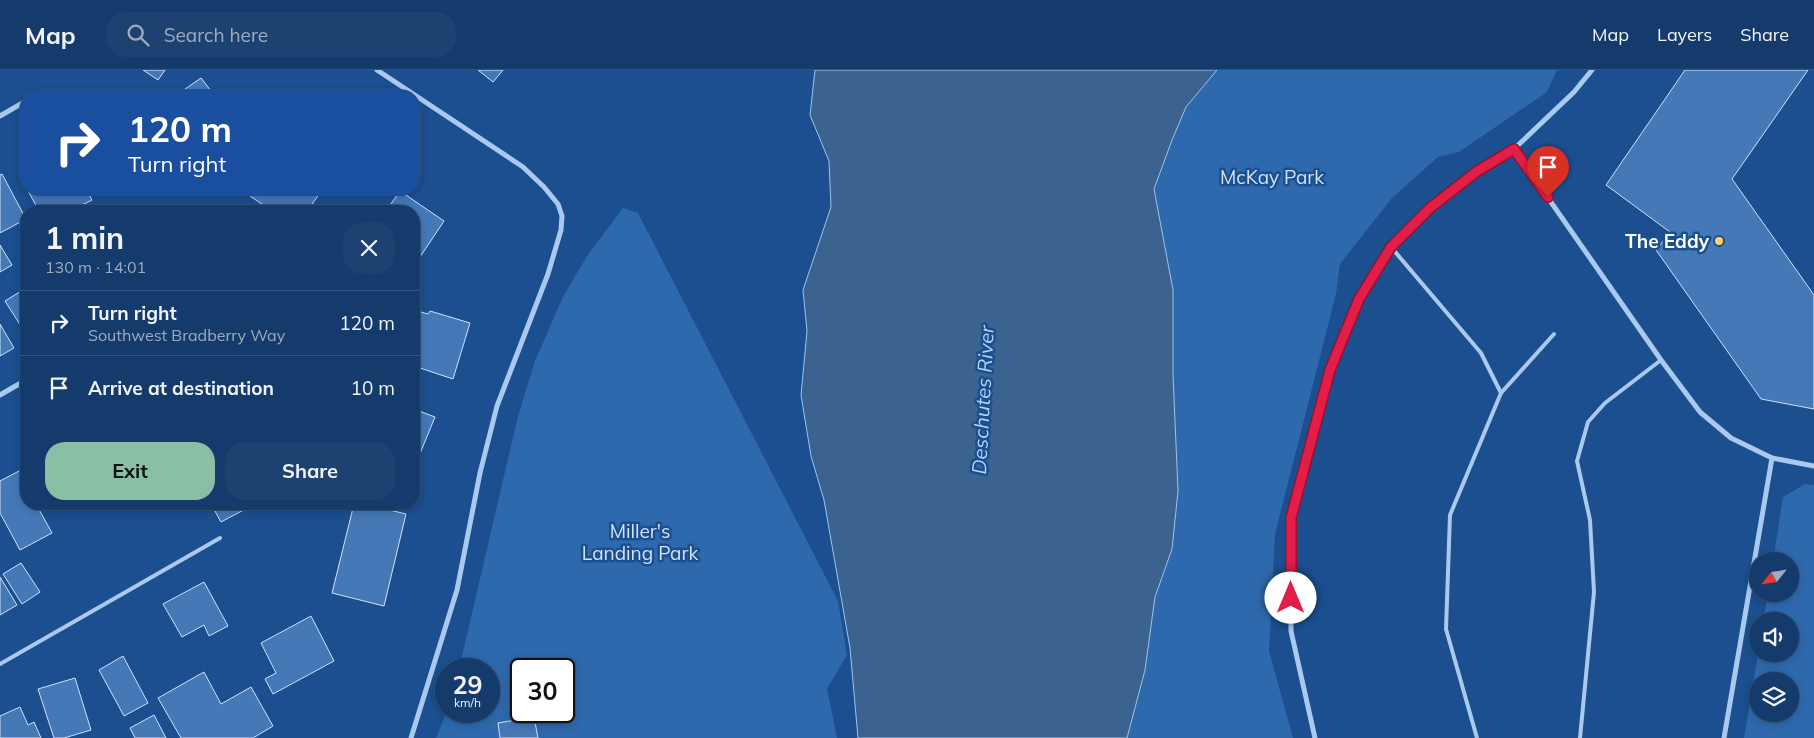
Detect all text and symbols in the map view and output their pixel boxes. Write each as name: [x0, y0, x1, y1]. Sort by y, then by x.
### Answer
search box: [106, 12, 456, 57]
text: Map: [25, 20, 76, 50]
icon: search: [124, 21, 152, 49]
text: Search here: [164, 23, 268, 47]
text: Map: [1592, 23, 1629, 46]
text: Layers: [1657, 23, 1712, 46]
text: Share: [1740, 23, 1789, 46]
text: 120 m: [128, 107, 232, 151]
icon: right: [45, 110, 110, 175]
pin: [1527, 146, 1569, 197]
text: Turn right: [128, 150, 226, 178]
icon: arrive: [1534, 153, 1562, 181]
park label: McKay Park: [1220, 165, 1324, 189]
text: 1 min: [45, 219, 124, 257]
button: close: [343, 222, 395, 274]
place label: The Eddy: [1625, 229, 1710, 253]
marker: The Eddy: [1713, 235, 1725, 247]
text: 130 m · 14:01: [45, 257, 146, 277]
text: Turn right: [88, 301, 177, 325]
icon: right: [45, 309, 73, 337]
text: 120 m: [339, 311, 395, 335]
water label: Deschutes River: [966, 324, 999, 475]
text: Southwest Bradberry Way: [88, 325, 285, 345]
icon: arrive: [45, 374, 73, 402]
text: Arrive at destination: [88, 376, 274, 400]
text: 10 m: [351, 376, 395, 400]
button: Exit: [45, 442, 215, 500]
button: Share: [225, 442, 395, 500]
park label: Miller's Landing Park: [582, 519, 698, 565]
north arrow: [1749, 552, 1799, 602]
map controls: [1749, 552, 1799, 722]
position arrow: [1264, 571, 1316, 623]
button: sound: [1749, 612, 1799, 662]
speed limit sign: 30: [510, 658, 575, 723]
text: 29: [452, 669, 483, 700]
button: layers: [1749, 672, 1799, 722]
text: km/h: [454, 695, 481, 710]

